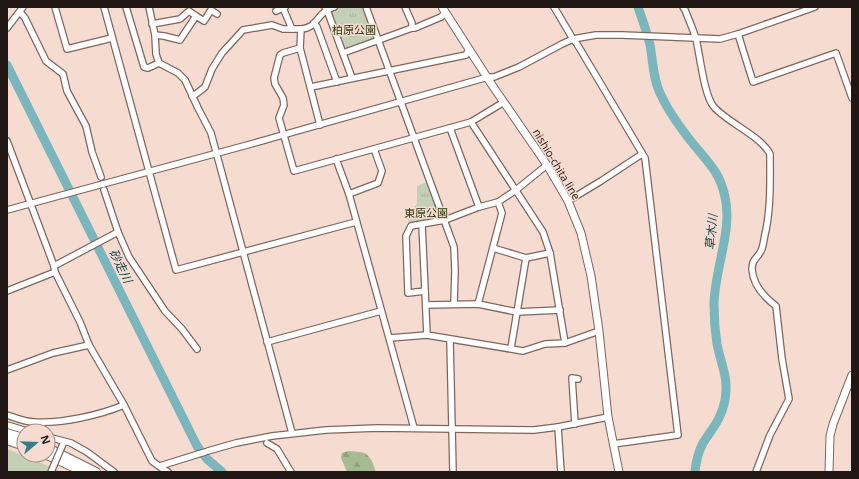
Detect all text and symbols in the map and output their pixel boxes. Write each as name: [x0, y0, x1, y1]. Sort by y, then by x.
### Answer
park label: 柏原公園: [332, 22, 376, 37]
street label: nishio-chita line: [530, 126, 584, 202]
park label: 東原公園: [404, 205, 448, 220]
water label: 草木川: [701, 211, 721, 251]
water label: 砂走川: [105, 246, 137, 288]
north arrow: [16, 423, 56, 463]
text: N: [37, 433, 54, 446]

